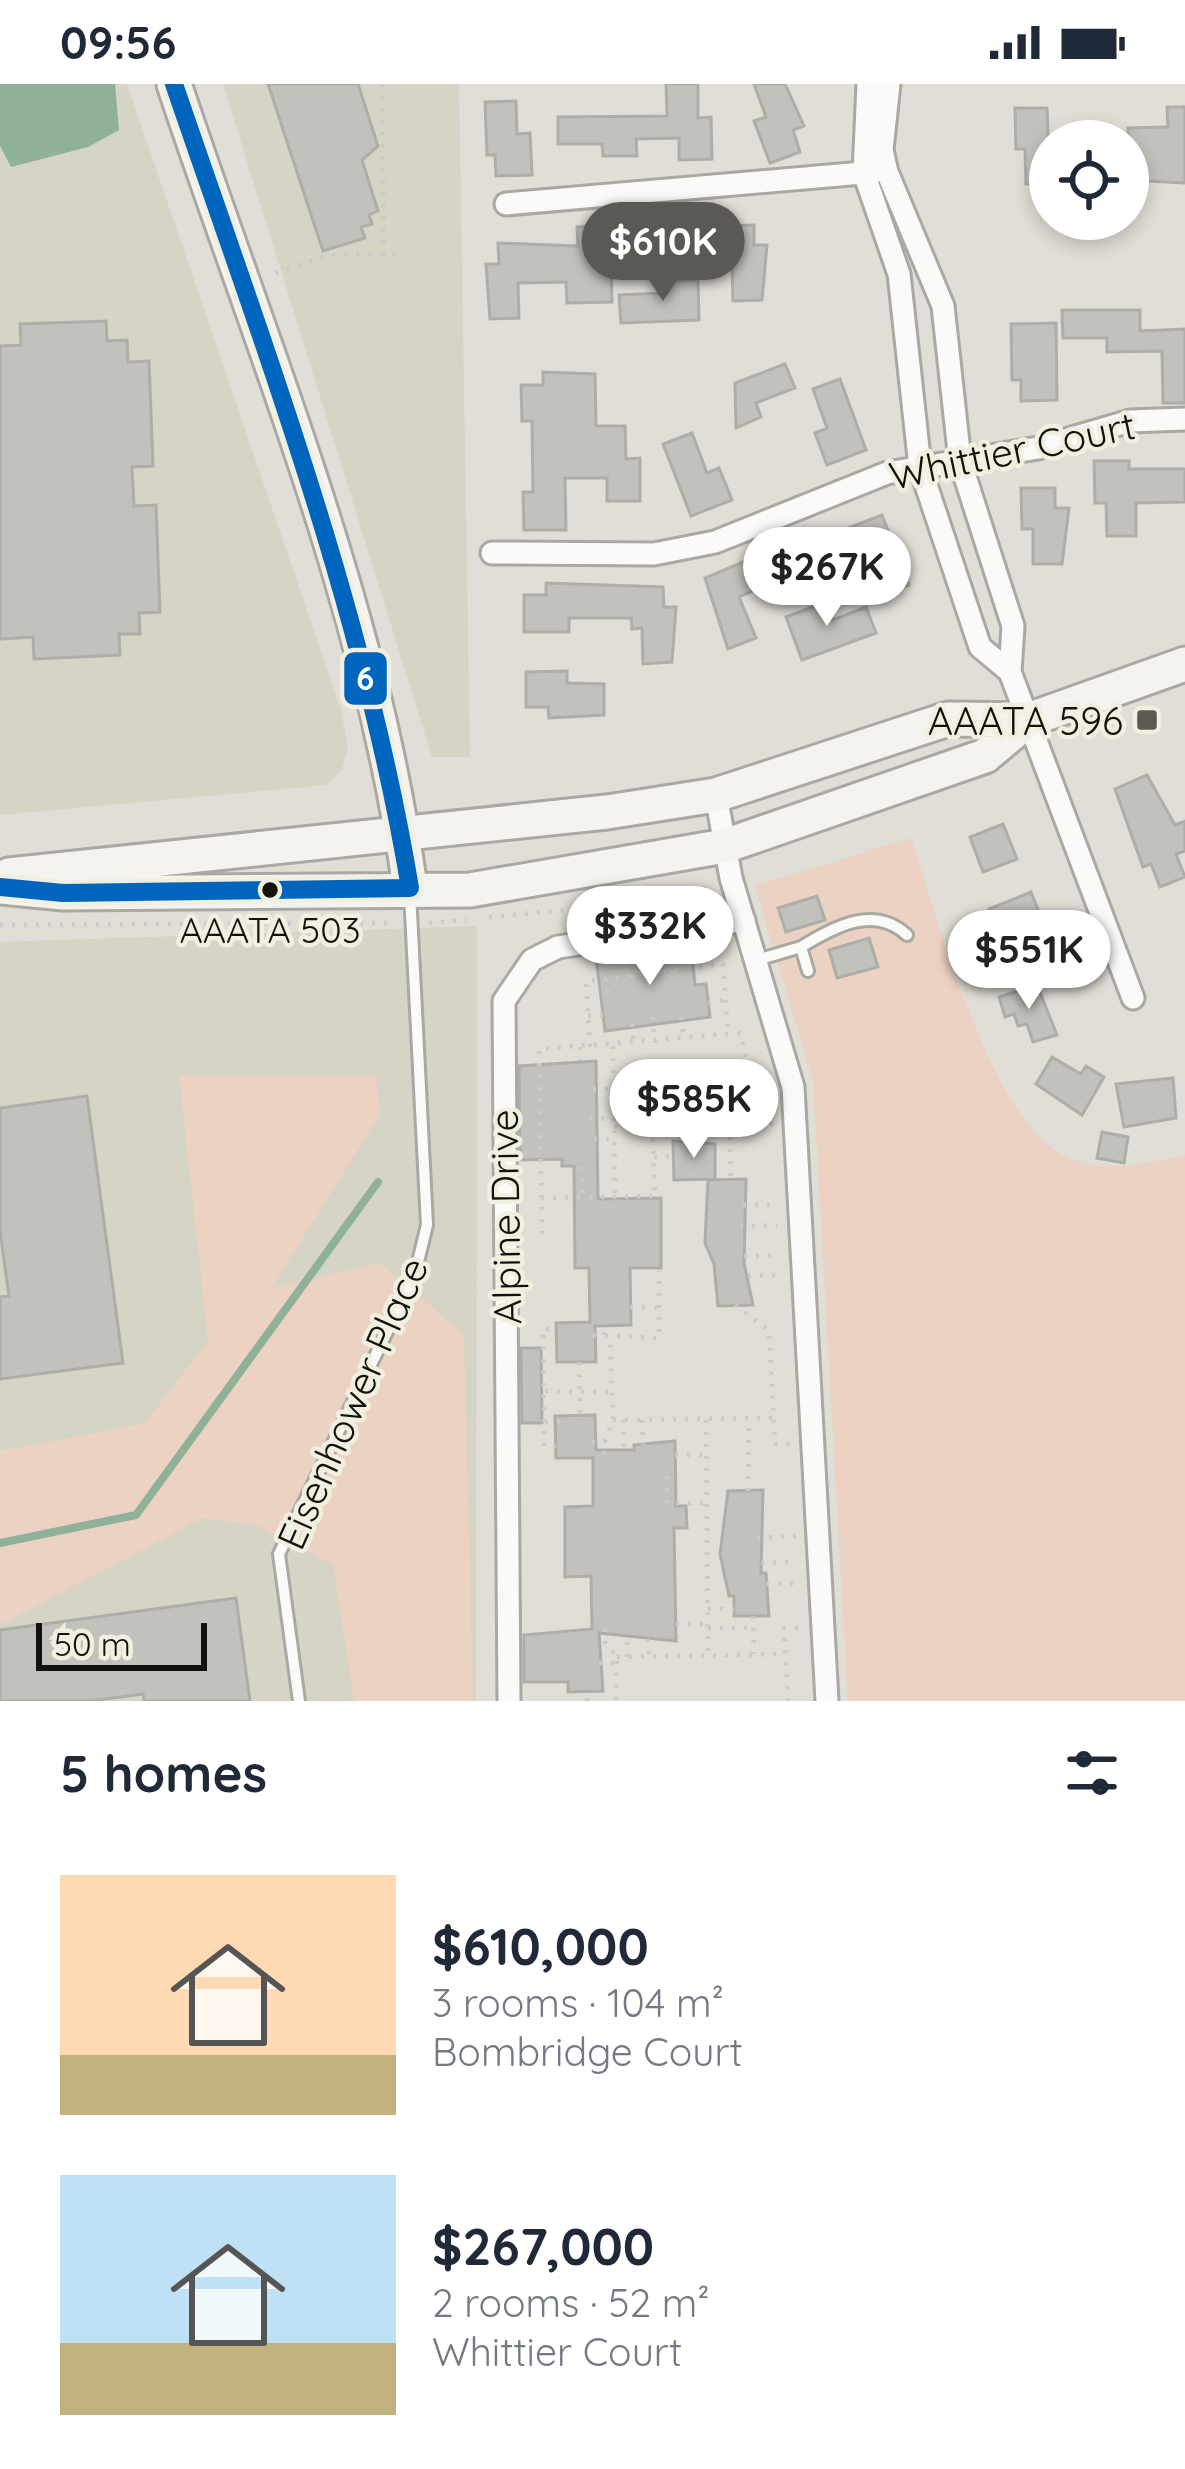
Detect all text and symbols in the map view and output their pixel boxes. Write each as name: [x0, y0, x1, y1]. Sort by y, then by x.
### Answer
text: 09:56: [60, 14, 176, 70]
map controls: [1029, 120, 1149, 240]
button: locate: [1029, 120, 1149, 240]
pin: $610K: [579, 202, 747, 304]
text: $610K: [609, 216, 717, 265]
street label: Whittier Court: [885, 400, 1139, 500]
pin: $267K: [743, 527, 911, 629]
text: $267K: [770, 541, 884, 590]
line badge: 6: [342, 650, 389, 707]
text: 6: [356, 657, 374, 698]
place label: AAATA 596: [928, 696, 1123, 745]
marker: AAATA 596: [1134, 707, 1160, 733]
marker: AAATA 503: [259, 879, 281, 901]
pin: $332K: [566, 886, 734, 988]
text: $332K: [594, 900, 706, 949]
place label: AAATA 503: [179, 907, 361, 952]
pin: $551K: [945, 910, 1113, 1012]
text: $551K: [975, 924, 1083, 973]
pin: $585K: [610, 1059, 778, 1161]
text: $585K: [636, 1073, 752, 1122]
street label: Alpine Drive: [479, 1109, 531, 1325]
street label: Eisenhower Place: [266, 1250, 438, 1556]
scale bar: [36, 1617, 207, 1670]
text: 50 m: [54, 1623, 131, 1664]
icon: filters: [1059, 1740, 1125, 1806]
text: 5 homes: [60, 1741, 267, 1805]
text: $610,000: [432, 1914, 649, 1978]
icon: home: [156, 1923, 300, 2067]
text: 3 rooms · 104 m²: [432, 1978, 724, 2027]
text: Bombridge Court: [432, 2027, 743, 2076]
text: $267,000: [432, 2214, 654, 2278]
icon: home: [156, 2223, 300, 2367]
text: 2 rooms · 52 m²: [432, 2278, 710, 2327]
text: Whittier Court: [432, 2327, 682, 2376]

